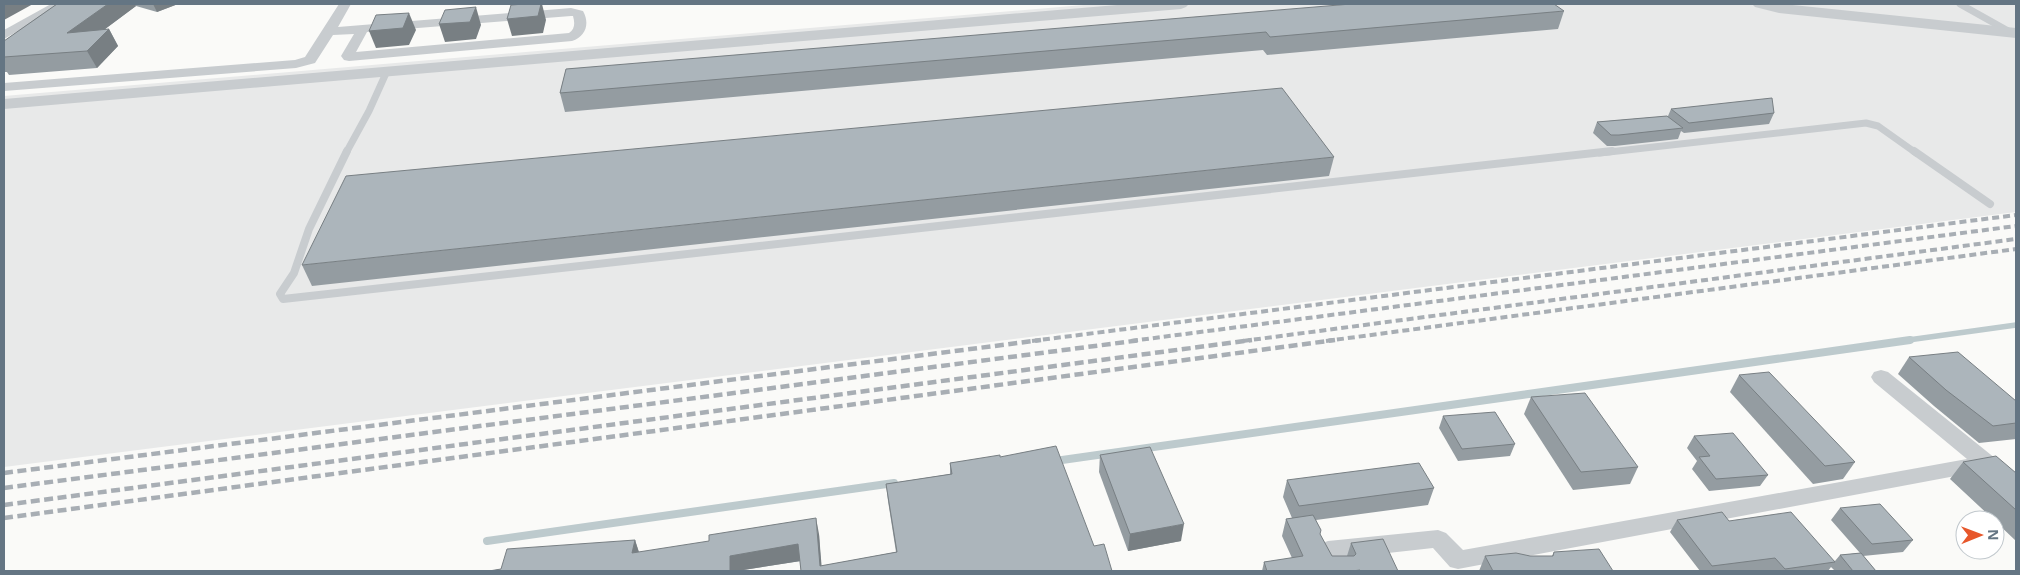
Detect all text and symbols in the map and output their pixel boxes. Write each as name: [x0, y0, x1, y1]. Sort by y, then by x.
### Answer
north arrow: [1955, 510, 2005, 560]
text: N: [1984, 529, 2003, 541]

